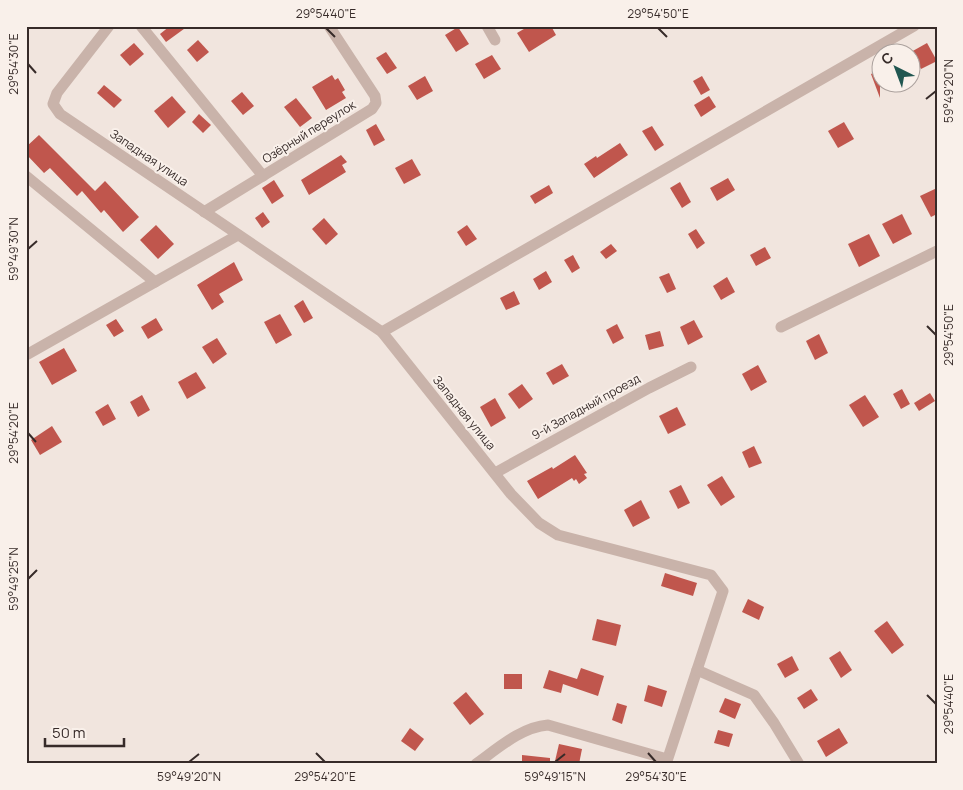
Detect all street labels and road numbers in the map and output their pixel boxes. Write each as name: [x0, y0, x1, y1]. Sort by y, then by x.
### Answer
street label: Озёрный переулок: [259, 95, 359, 167]
street label: Западная улица: [107, 125, 192, 190]
street label: 9-й Западный проезд: [528, 370, 643, 443]
street label: Западная улица: [429, 372, 500, 453]

